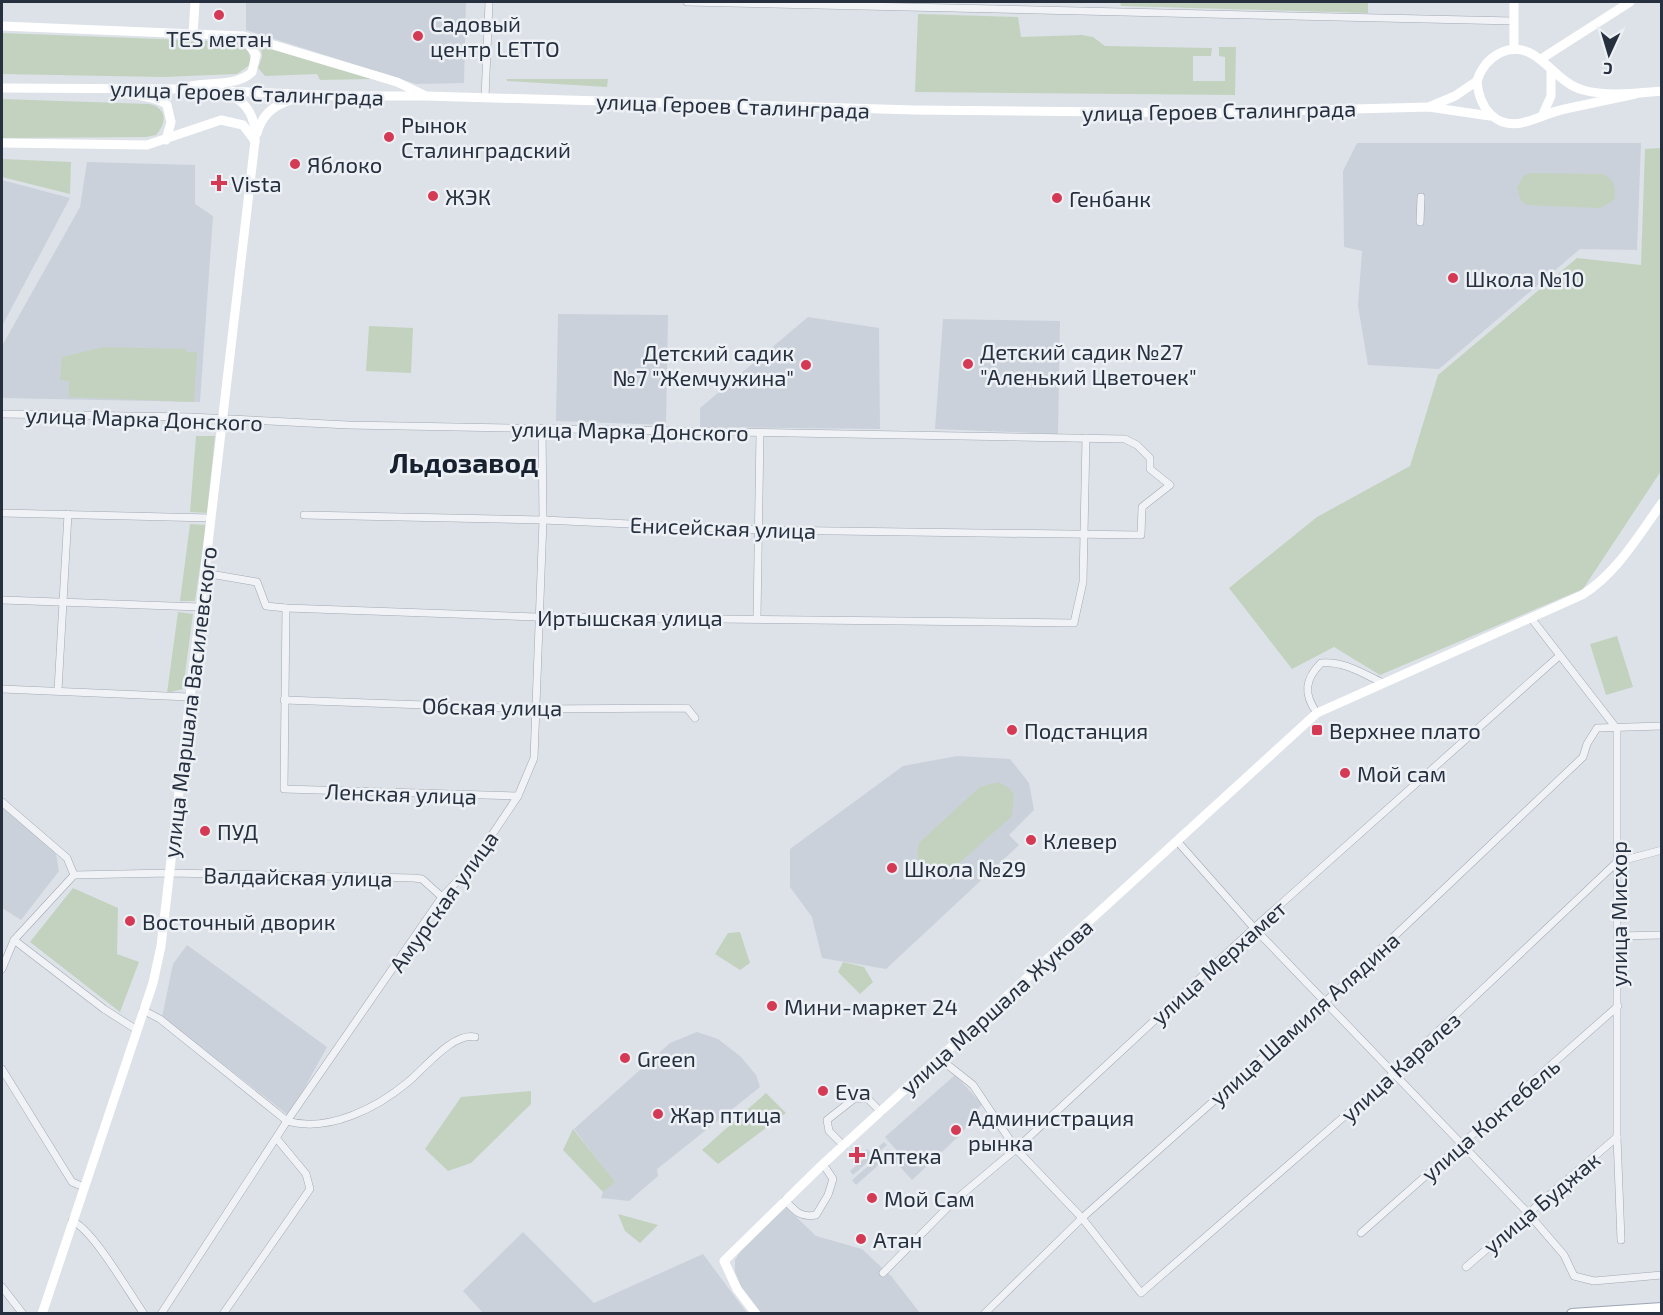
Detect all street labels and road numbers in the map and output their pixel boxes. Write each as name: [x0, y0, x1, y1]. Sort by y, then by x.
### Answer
street label: улица Героев Сталинграда: [109, 74, 385, 111]
street label: улица Героев Сталинграда: [595, 87, 871, 124]
street label: улица Героев Сталинграда: [1082, 95, 1356, 126]
street label: улица Марка Донского: [25, 401, 263, 436]
street label: улица Марка Донского: [511, 415, 749, 446]
street label: Енисейская улица: [629, 511, 817, 544]
street label: улица Маршала Василевского: [157, 545, 222, 859]
street label: Иртышская улица: [537, 604, 723, 631]
street label: Обская улица: [422, 692, 562, 721]
street label: Ленская улица: [325, 777, 477, 810]
street label: Амурская улица: [383, 826, 504, 977]
street label: улица Мисхор: [1605, 841, 1632, 987]
street label: Валдайская улица: [203, 861, 393, 892]
street label: улица Мерхамет: [1145, 894, 1292, 1030]
street label: улица Маршала Жукова: [894, 913, 1098, 1100]
street label: улица Шамиля Алядина: [1204, 926, 1405, 1111]
street label: улица Каралез: [1335, 1006, 1466, 1127]
street label: улица Коктебель: [1416, 1052, 1565, 1187]
street label: улица Буджак: [1477, 1145, 1605, 1259]

